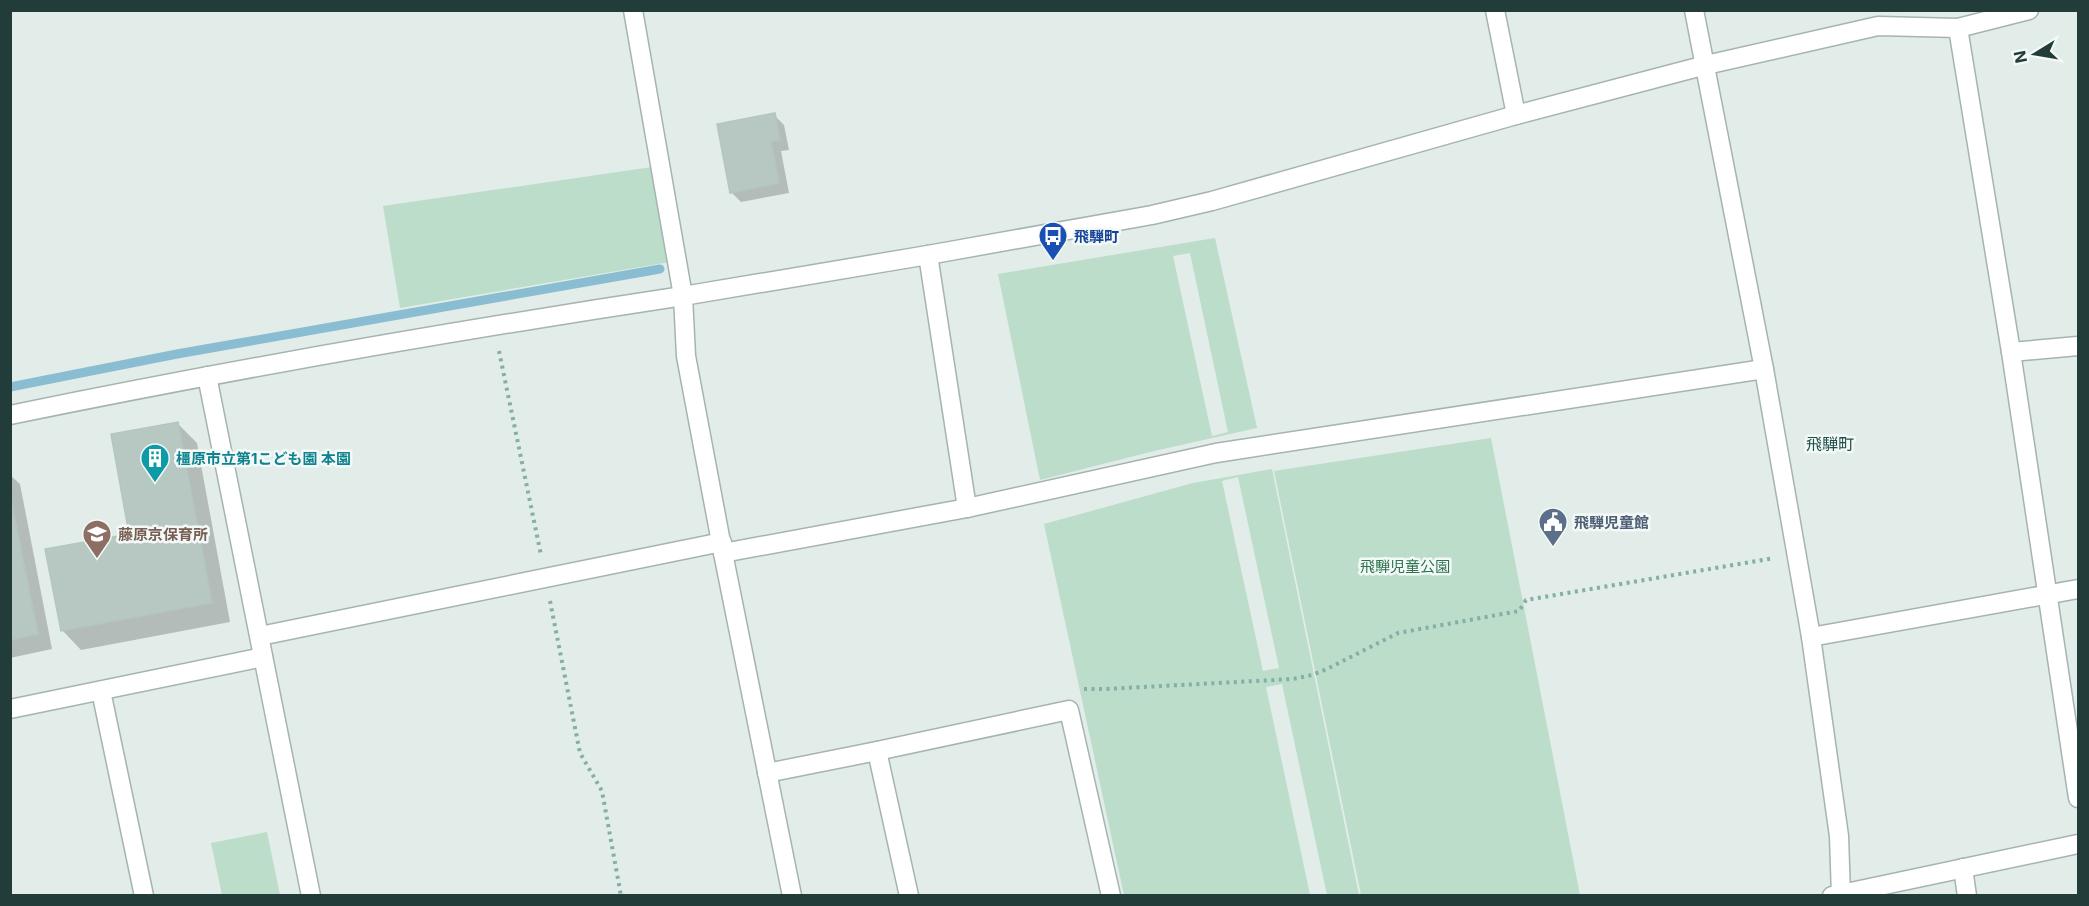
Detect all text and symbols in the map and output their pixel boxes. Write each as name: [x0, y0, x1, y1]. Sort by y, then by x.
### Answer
north arrow: [2005, 24, 2065, 84]
text: N: [2009, 49, 2031, 65]
bus stop icon: 飛騨町: [1037, 220, 1069, 262]
place label: 飛騨町: [1074, 227, 1119, 246]
district label: 飛騨町: [1806, 434, 1854, 454]
building icon: 橿原市立第1こども園 本園: [139, 442, 171, 484]
place label: 橿原市立第1こども園 本園: [176, 449, 351, 468]
public building icon: 飛騨児童館: [1537, 506, 1569, 548]
place label: 飛騨児童館: [1574, 513, 1649, 532]
school or university icon: 藤原京保育所: [81, 518, 113, 560]
place label: 藤原京保育所: [118, 525, 208, 544]
park label: 飛騨児童公園: [1360, 557, 1450, 576]

